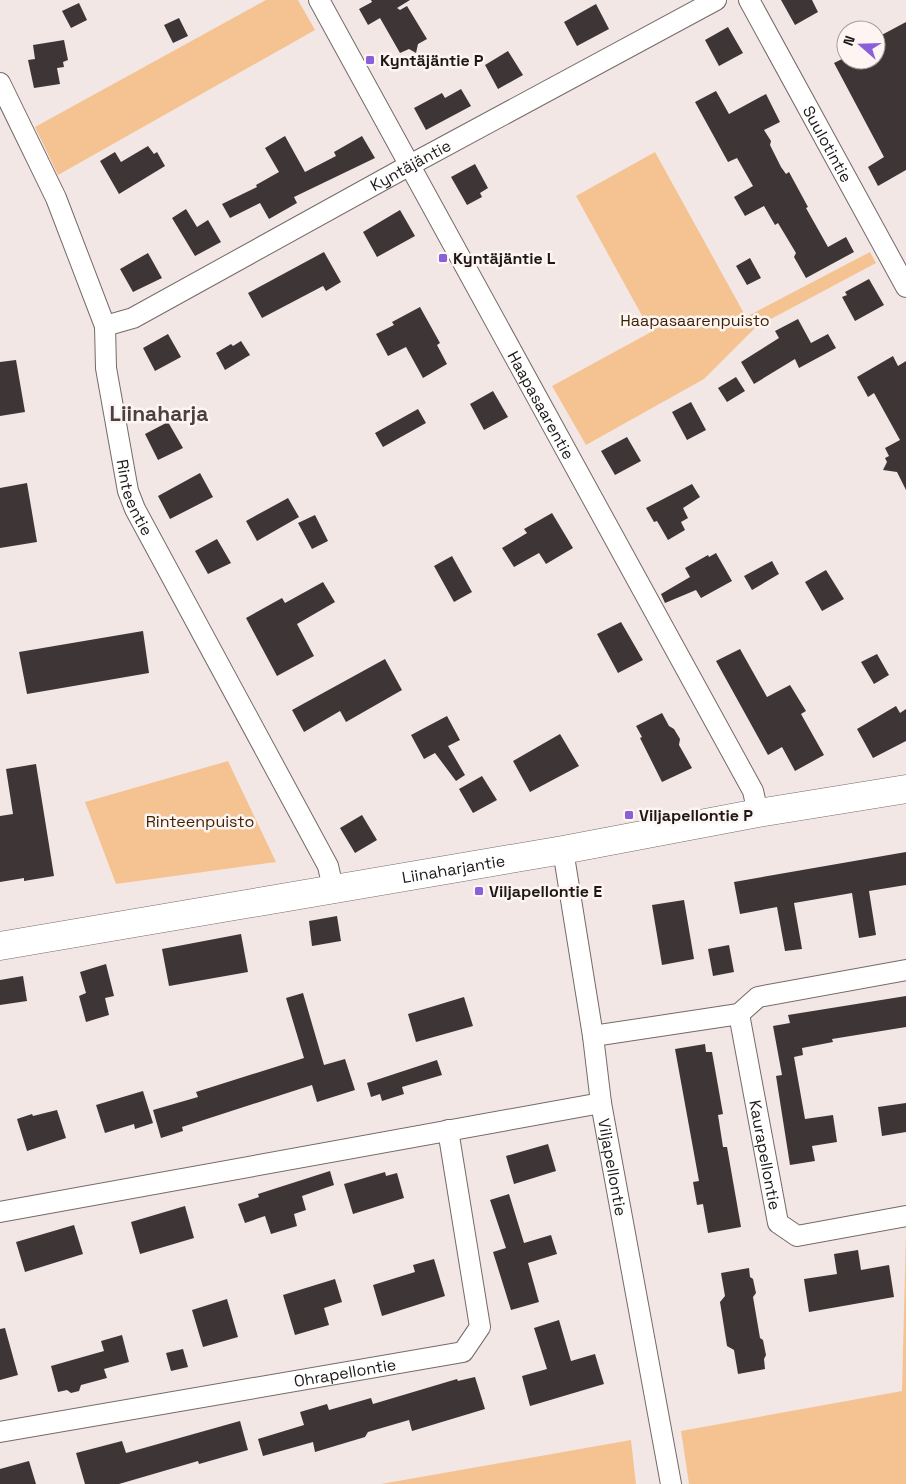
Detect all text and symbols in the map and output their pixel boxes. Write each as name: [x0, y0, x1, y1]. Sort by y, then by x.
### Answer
north arrow: [836, 20, 886, 70]
text: N: [839, 33, 859, 48]
place label: Kyntäjäntie P: [380, 50, 484, 71]
marker: Kyntäjäntie P: [364, 54, 376, 66]
street label: Suulotintie: [798, 102, 857, 186]
street label: Kyntäjäntie: [367, 135, 455, 196]
place label: Kyntäjäntie L: [453, 248, 556, 269]
marker: Kyntäjäntie L: [437, 252, 449, 264]
park label: Haapasaarenpuisto: [620, 310, 770, 331]
street label: Haapasaarentie: [503, 347, 579, 463]
district label: Liinaharja: [110, 400, 208, 427]
street label: Rinteentie: [112, 458, 157, 540]
place label: Viljapellontie P: [639, 805, 753, 826]
marker: Viljapellontie P: [623, 809, 635, 821]
park label: Rinteenpuisto: [146, 811, 254, 832]
street label: Liinaharjantie: [400, 850, 507, 888]
place label: Viljapellontie E: [489, 881, 602, 902]
marker: Viljapellontie E: [473, 885, 485, 897]
street label: Kaurapellontie: [744, 1098, 785, 1212]
street label: Viljapellontie: [593, 1117, 632, 1218]
street label: Ohrapellontie: [292, 1354, 398, 1392]

